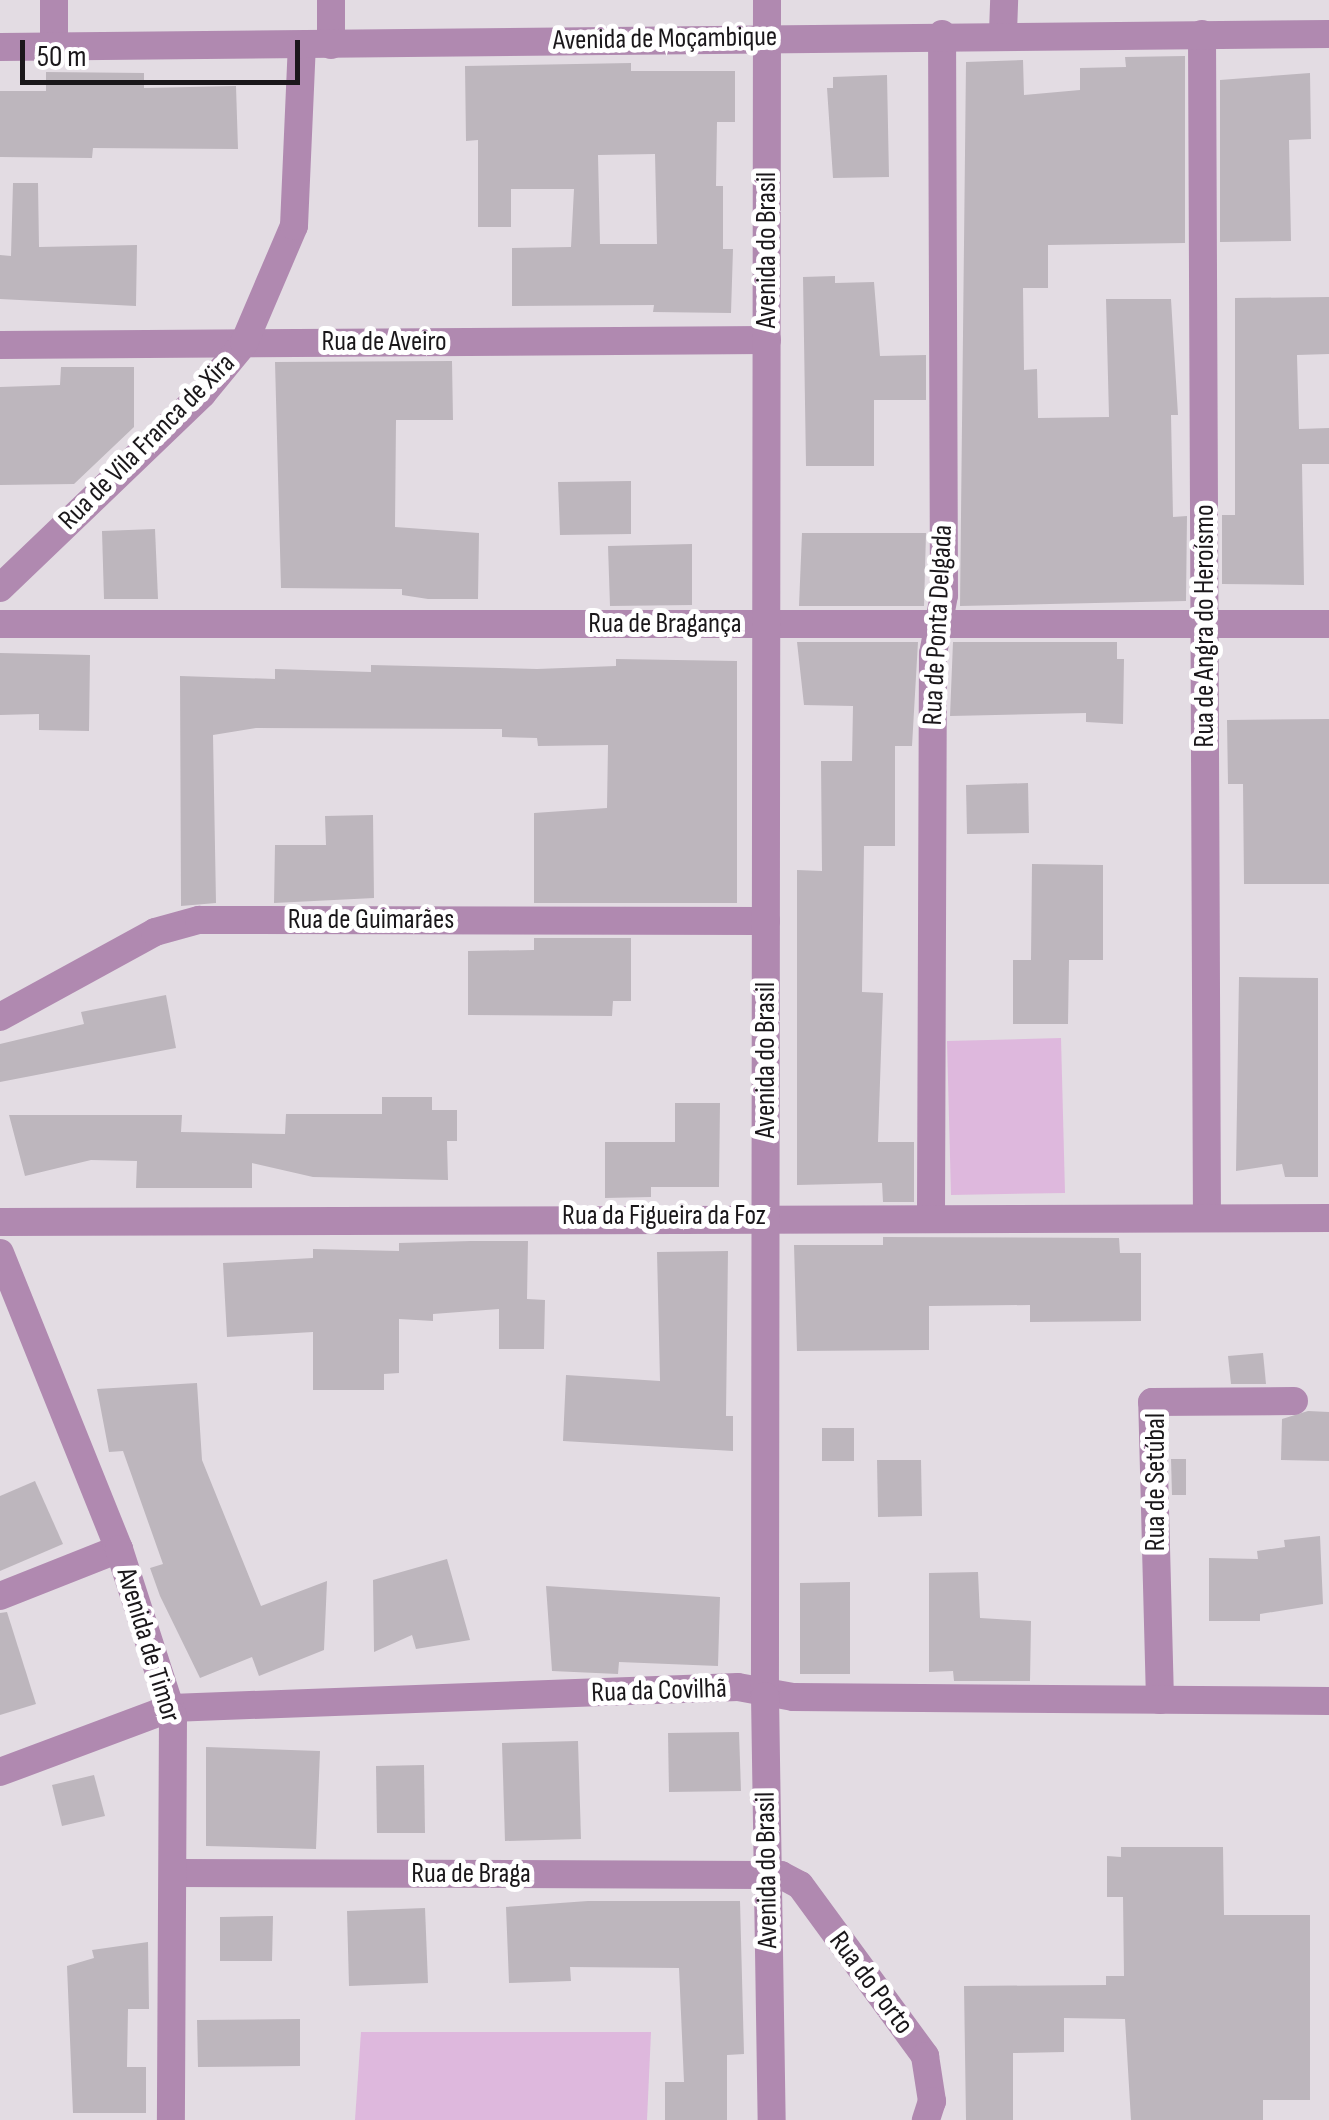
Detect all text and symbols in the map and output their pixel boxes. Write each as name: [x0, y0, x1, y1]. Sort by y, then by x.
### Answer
scale bar: [25, 20, 305, 82]
street label: Avenida de Moçambique: [553, 20, 777, 58]
text: 50 m: [37, 39, 86, 75]
street label: Avenida do Brasil: [750, 172, 784, 328]
street label: Rua de Aveiro: [321, 325, 447, 359]
street label: Rua de Vila Franca de Xira: [52, 347, 242, 537]
street label: Rua de Angra do Heroísmo: [1188, 504, 1222, 748]
street label: Rua de Ponta Delgada: [916, 524, 960, 726]
street label: Rua de Bragança: [588, 607, 742, 641]
street label: Rua de Guimarães: [288, 903, 454, 937]
street label: Avenida do Brasil: [749, 982, 783, 1138]
street label: Rua da Figueira da Foz: [562, 1199, 766, 1233]
street label: Rua de Setúbal: [1139, 1413, 1173, 1551]
street label: Avenida de Timor: [109, 1564, 187, 1726]
street label: Rua da Covilhã: [591, 1672, 727, 1710]
street label: Avenida do Brasil: [749, 1791, 785, 1949]
street label: Rua de Braga: [411, 1857, 531, 1891]
street label: Rua do Porto: [822, 1925, 920, 2041]

